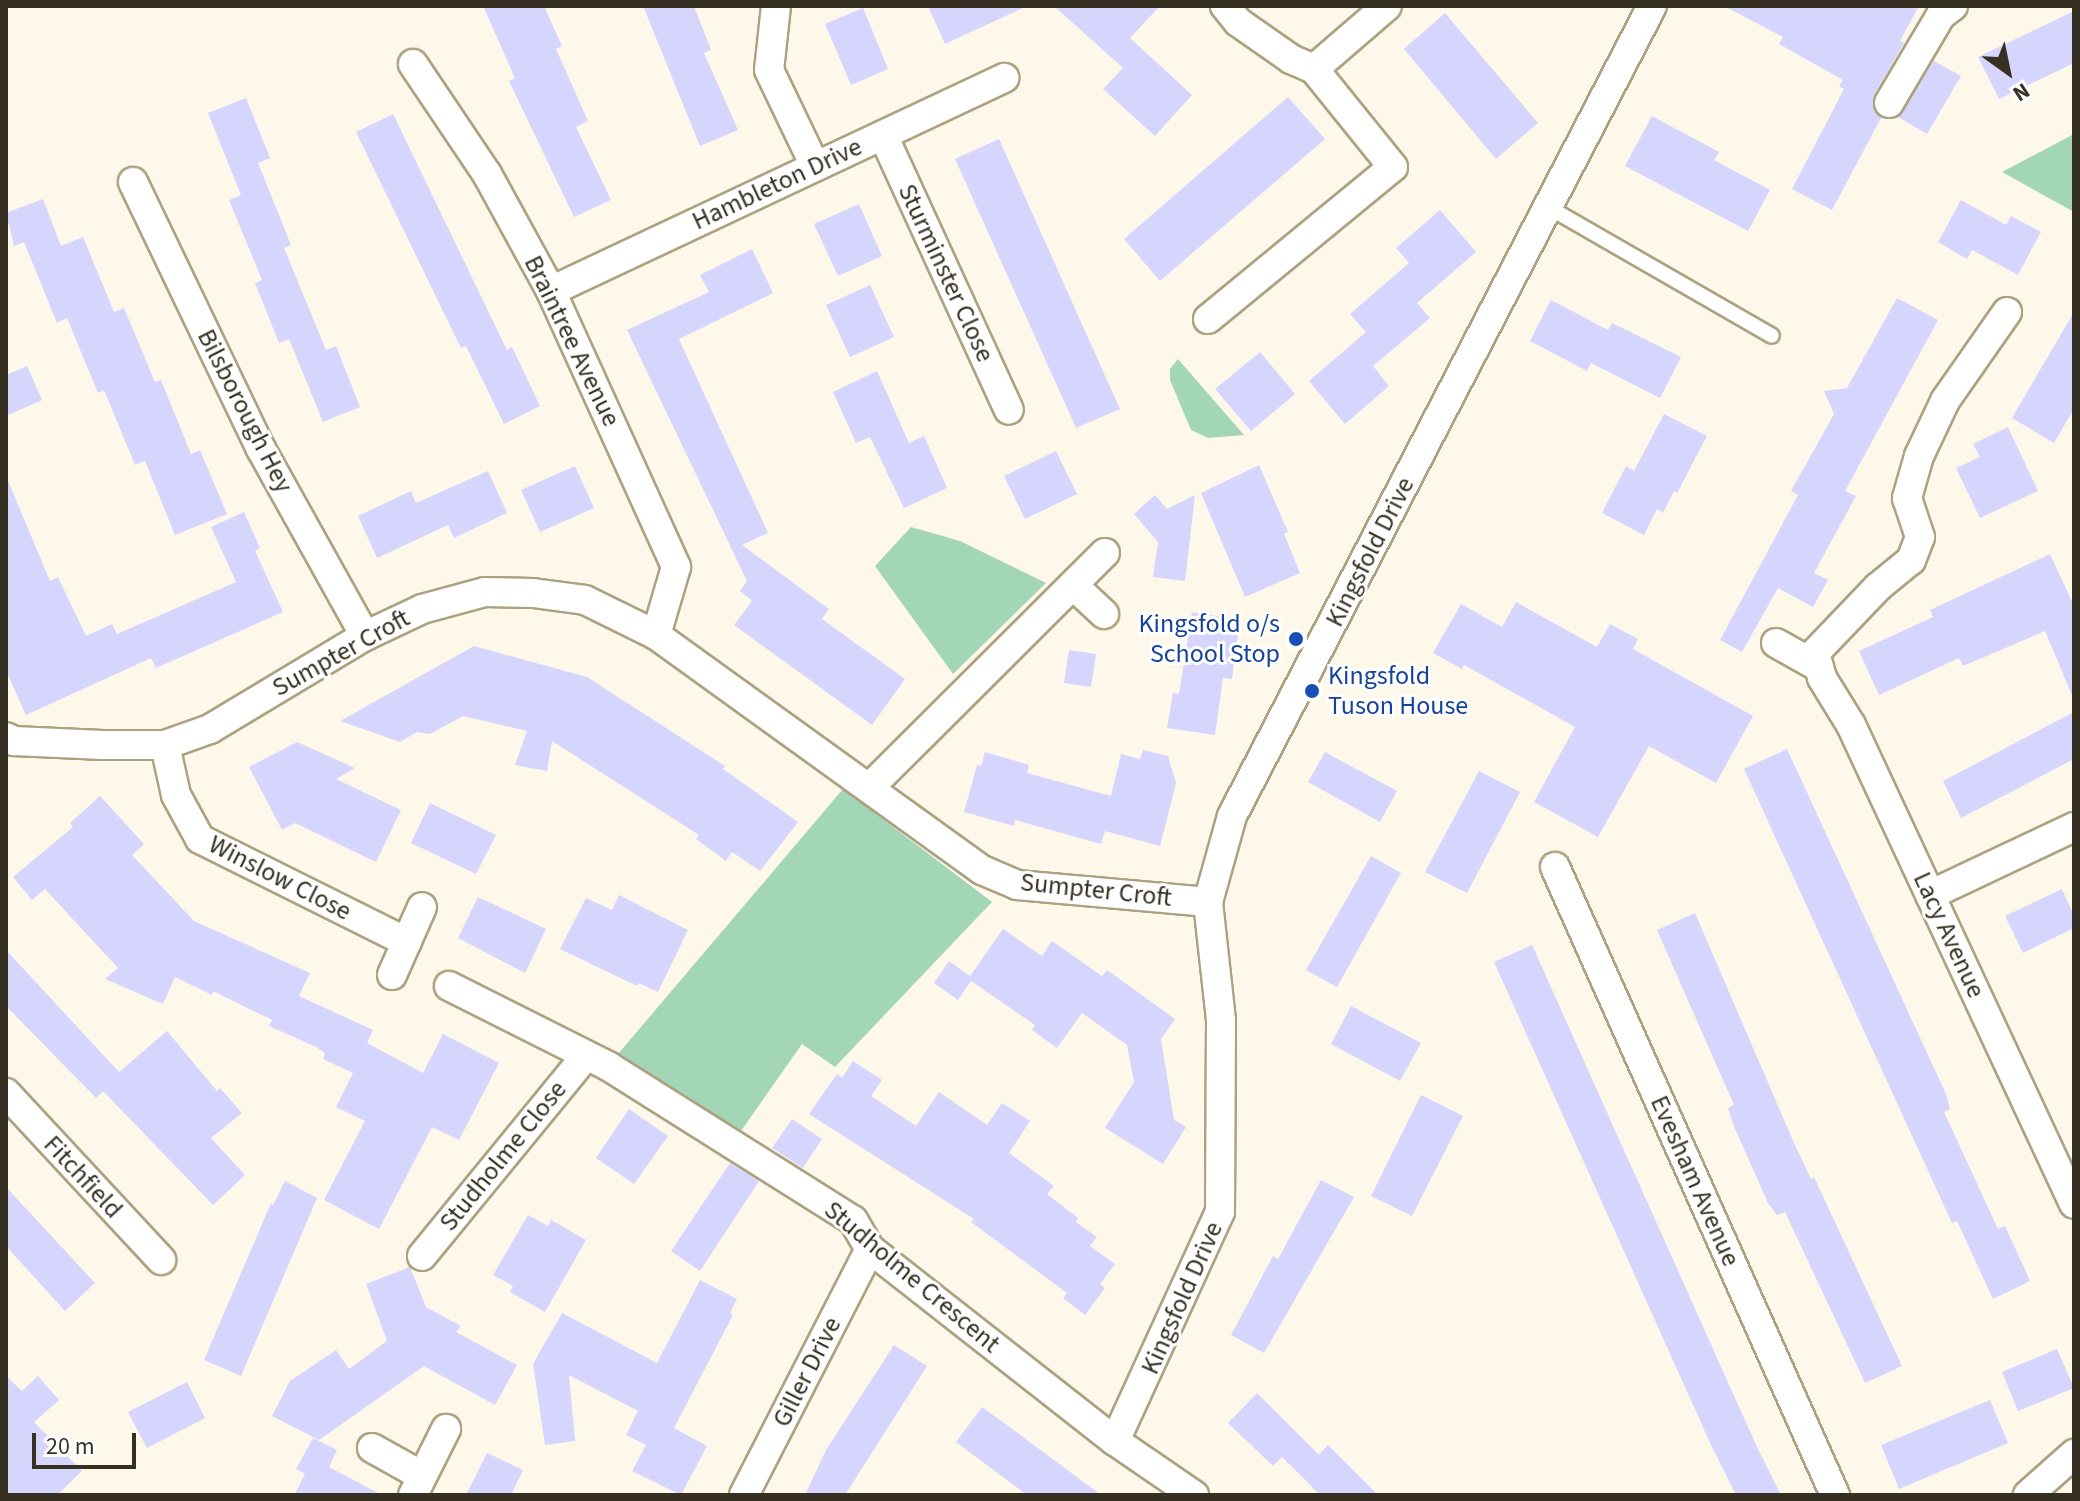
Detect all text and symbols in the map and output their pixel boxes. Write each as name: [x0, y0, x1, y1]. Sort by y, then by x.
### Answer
north arrow: [1968, 32, 2048, 112]
text: N: [2006, 75, 2036, 110]
street label: Hambleton Drive: [687, 131, 867, 237]
street label: Sturminster Close: [891, 179, 1001, 367]
street label: Braintree Avenue: [517, 251, 627, 431]
street label: Bilsborough Hey: [190, 324, 300, 498]
street label: Kingsfold Drive: [1319, 472, 1421, 632]
street label: Sumpter Croft: [267, 602, 415, 704]
place label: Kingsfold o/s School Stop: [1139, 608, 1280, 670]
marker: Kingsfold o/s School Stop: [1287, 630, 1305, 648]
place label: Kingsfold Tuson House: [1328, 660, 1468, 722]
marker: Kingsfold Tuson House: [1303, 682, 1321, 700]
street label: Winslow Close: [204, 829, 356, 927]
street label: Sumpter Croft: [1019, 867, 1173, 913]
street label: Lacy Avenue: [1906, 867, 1992, 1003]
street label: Studholme Close: [433, 1075, 573, 1237]
street label: Evesham Avenue: [1643, 1091, 1747, 1271]
street label: Fitchfield: [37, 1129, 129, 1225]
street label: Studholme Crescent: [818, 1194, 1006, 1360]
street label: Kingsfold Drive: [1134, 1217, 1230, 1379]
street label: Giller Drive: [766, 1312, 848, 1432]
scale bar: [36, 1417, 140, 1467]
text: 20 m: [46, 1429, 95, 1464]

